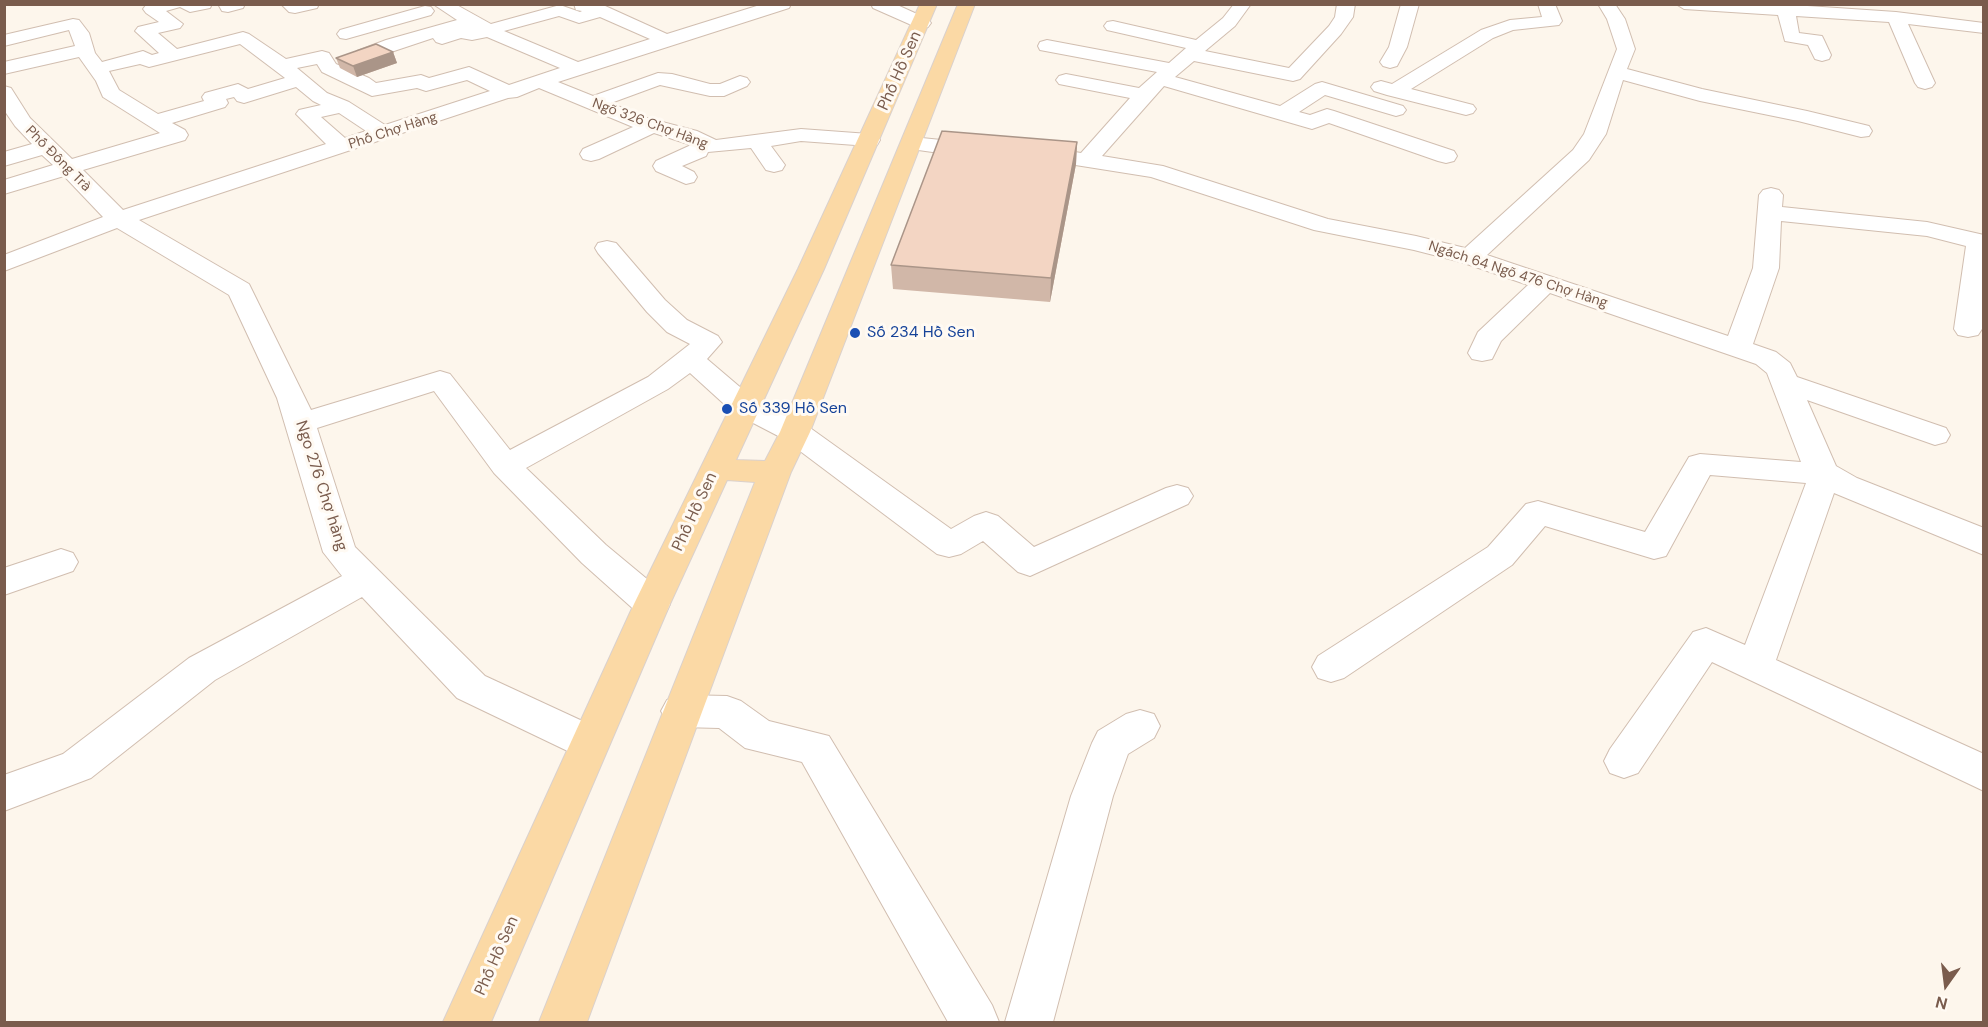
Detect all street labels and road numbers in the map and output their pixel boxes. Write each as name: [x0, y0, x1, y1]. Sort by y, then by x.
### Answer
street label: Phố Hồ Sen: [874, 29, 926, 113]
street label: Ngõ 326 Chợ Hàng: [590, 95, 710, 153]
street label: Phố Chợ Hàng: [347, 109, 439, 153]
street label: Phố Đông Trà: [22, 123, 94, 195]
street label: Ngách 64 Ngõ 476 Chợ Hàng: [1426, 238, 1610, 312]
street label: Ngo 276 Chợ hàng: [291, 418, 351, 554]
street label: Phố Hồ Sen: [668, 470, 722, 554]
street label: Phố Hồ Sen: [471, 914, 523, 998]

